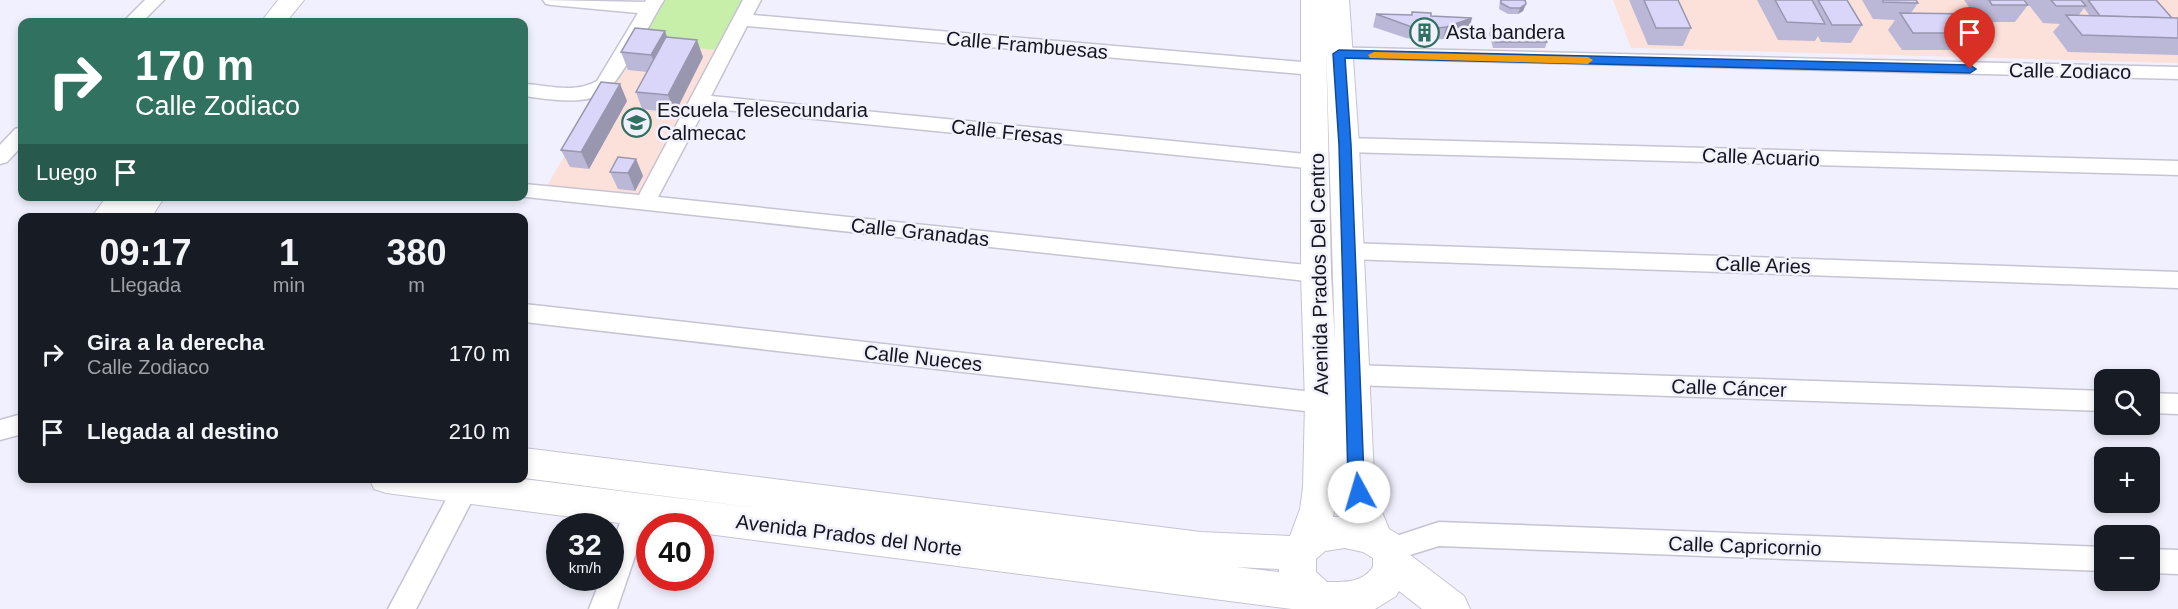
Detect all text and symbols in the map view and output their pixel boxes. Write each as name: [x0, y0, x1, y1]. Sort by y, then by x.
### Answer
pin: [1944, 7, 1995, 69]
building icon: Asta bandera: [1409, 16, 1441, 48]
icon: arrive: [1953, 16, 1986, 49]
place label: Asta bandera: [1446, 21, 1566, 43]
street label: Calle Frambuesas: [945, 27, 1109, 63]
icon: right: [36, 42, 114, 120]
text: 170 m: [135, 42, 254, 89]
street label: Calle Zodiaco: [2009, 59, 2131, 83]
text: Calle Zodiaco: [135, 91, 300, 121]
place label: Escuela Telesecundaria Calmecac: [657, 99, 869, 144]
school or university icon: Escuela Telesecundaria Calmecac: [620, 106, 652, 138]
street label: Calle Fresas: [950, 115, 1064, 149]
street label: Calle Acuario: [1702, 144, 1820, 170]
street label: Avenida Prados Del Centro: [1306, 153, 1332, 395]
icon: arrive: [109, 156, 142, 189]
text: Luego: [36, 160, 97, 185]
street label: Calle Granadas: [850, 214, 990, 250]
text: 09:17: [99, 232, 191, 273]
text: 1: [279, 232, 299, 273]
text: 380: [386, 232, 447, 273]
street label: Calle Aries: [1715, 252, 1811, 278]
text: Llegada: [110, 274, 181, 296]
text: min: [273, 274, 305, 296]
text: m: [408, 274, 425, 296]
text: Gira a la derecha: [87, 330, 264, 355]
icon: right: [36, 338, 69, 371]
text: 170 m: [449, 341, 510, 366]
street label: Calle Nueces: [863, 341, 983, 375]
text: Calle Zodiaco: [87, 356, 209, 378]
map controls: [2094, 369, 2160, 591]
button: search: [2094, 369, 2160, 435]
street label: Calle Cáncer: [1671, 375, 1787, 401]
icon: arrive: [36, 416, 69, 449]
text: Llegada al destino: [87, 419, 279, 444]
text: 210 m: [449, 419, 510, 444]
button: +: [2094, 447, 2160, 513]
position arrow: [1327, 460, 1391, 524]
street label: Avenida Prados del Norte: [735, 510, 963, 560]
speed limit sign: 40: [636, 513, 714, 591]
button: −: [2094, 525, 2160, 591]
text: 32: [568, 528, 602, 561]
street label: Calle Capricornio: [1668, 532, 1822, 560]
text: km/h: [569, 559, 601, 576]

